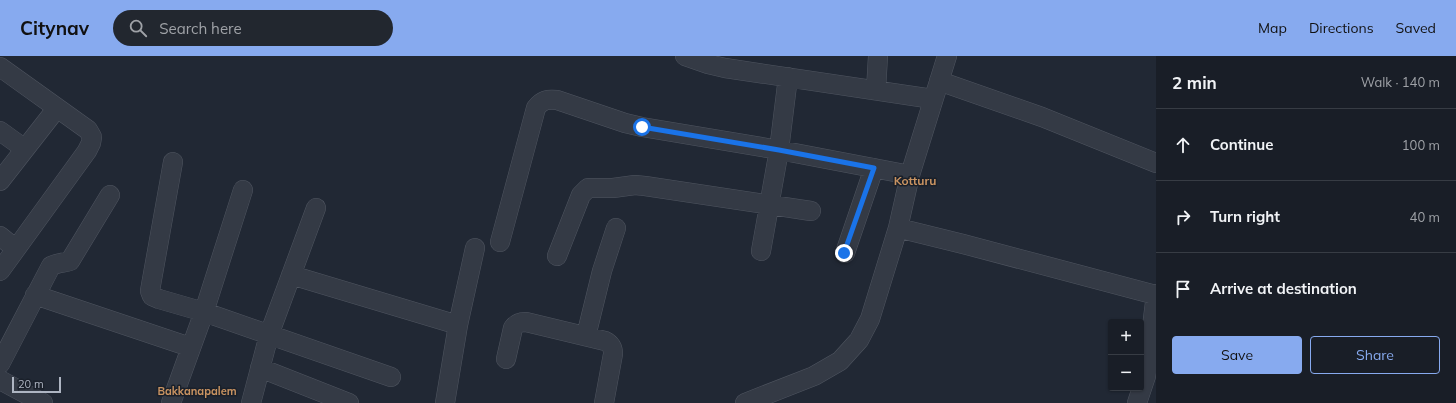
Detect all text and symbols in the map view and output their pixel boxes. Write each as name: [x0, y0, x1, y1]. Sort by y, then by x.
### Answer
search box: [113, 10, 393, 46]
text: Citynav: [20, 16, 89, 40]
icon: search: [127, 17, 149, 39]
text: Search here: [159, 19, 242, 38]
text: Map: [1258, 19, 1287, 37]
text: Directions: [1309, 19, 1374, 37]
text: Saved: [1396, 19, 1436, 37]
text: 2 min: [1172, 72, 1217, 93]
text: Walk · 140 m: [1361, 74, 1440, 90]
route start: [633, 118, 651, 136]
icon: ahead: [1172, 134, 1194, 156]
text: Continue: [1210, 135, 1273, 154]
text: 100 m: [1402, 137, 1440, 153]
district label: Kotturu: [894, 173, 936, 188]
icon: right: [1172, 206, 1194, 228]
text: Turn right: [1210, 207, 1280, 226]
text: 40 m: [1410, 209, 1440, 225]
route end: [835, 244, 853, 262]
icon: arrive: [1172, 278, 1194, 300]
text: Arrive at destination: [1210, 279, 1357, 298]
map controls: [1108, 319, 1144, 391]
button: +: [1108, 319, 1144, 355]
button: Save: [1172, 336, 1302, 374]
button: Share: [1310, 336, 1440, 374]
button: −: [1108, 355, 1144, 391]
scale bar: [12, 375, 61, 394]
text: 20 m: [18, 377, 44, 391]
district label: Bakkanapalem: [157, 384, 237, 398]

